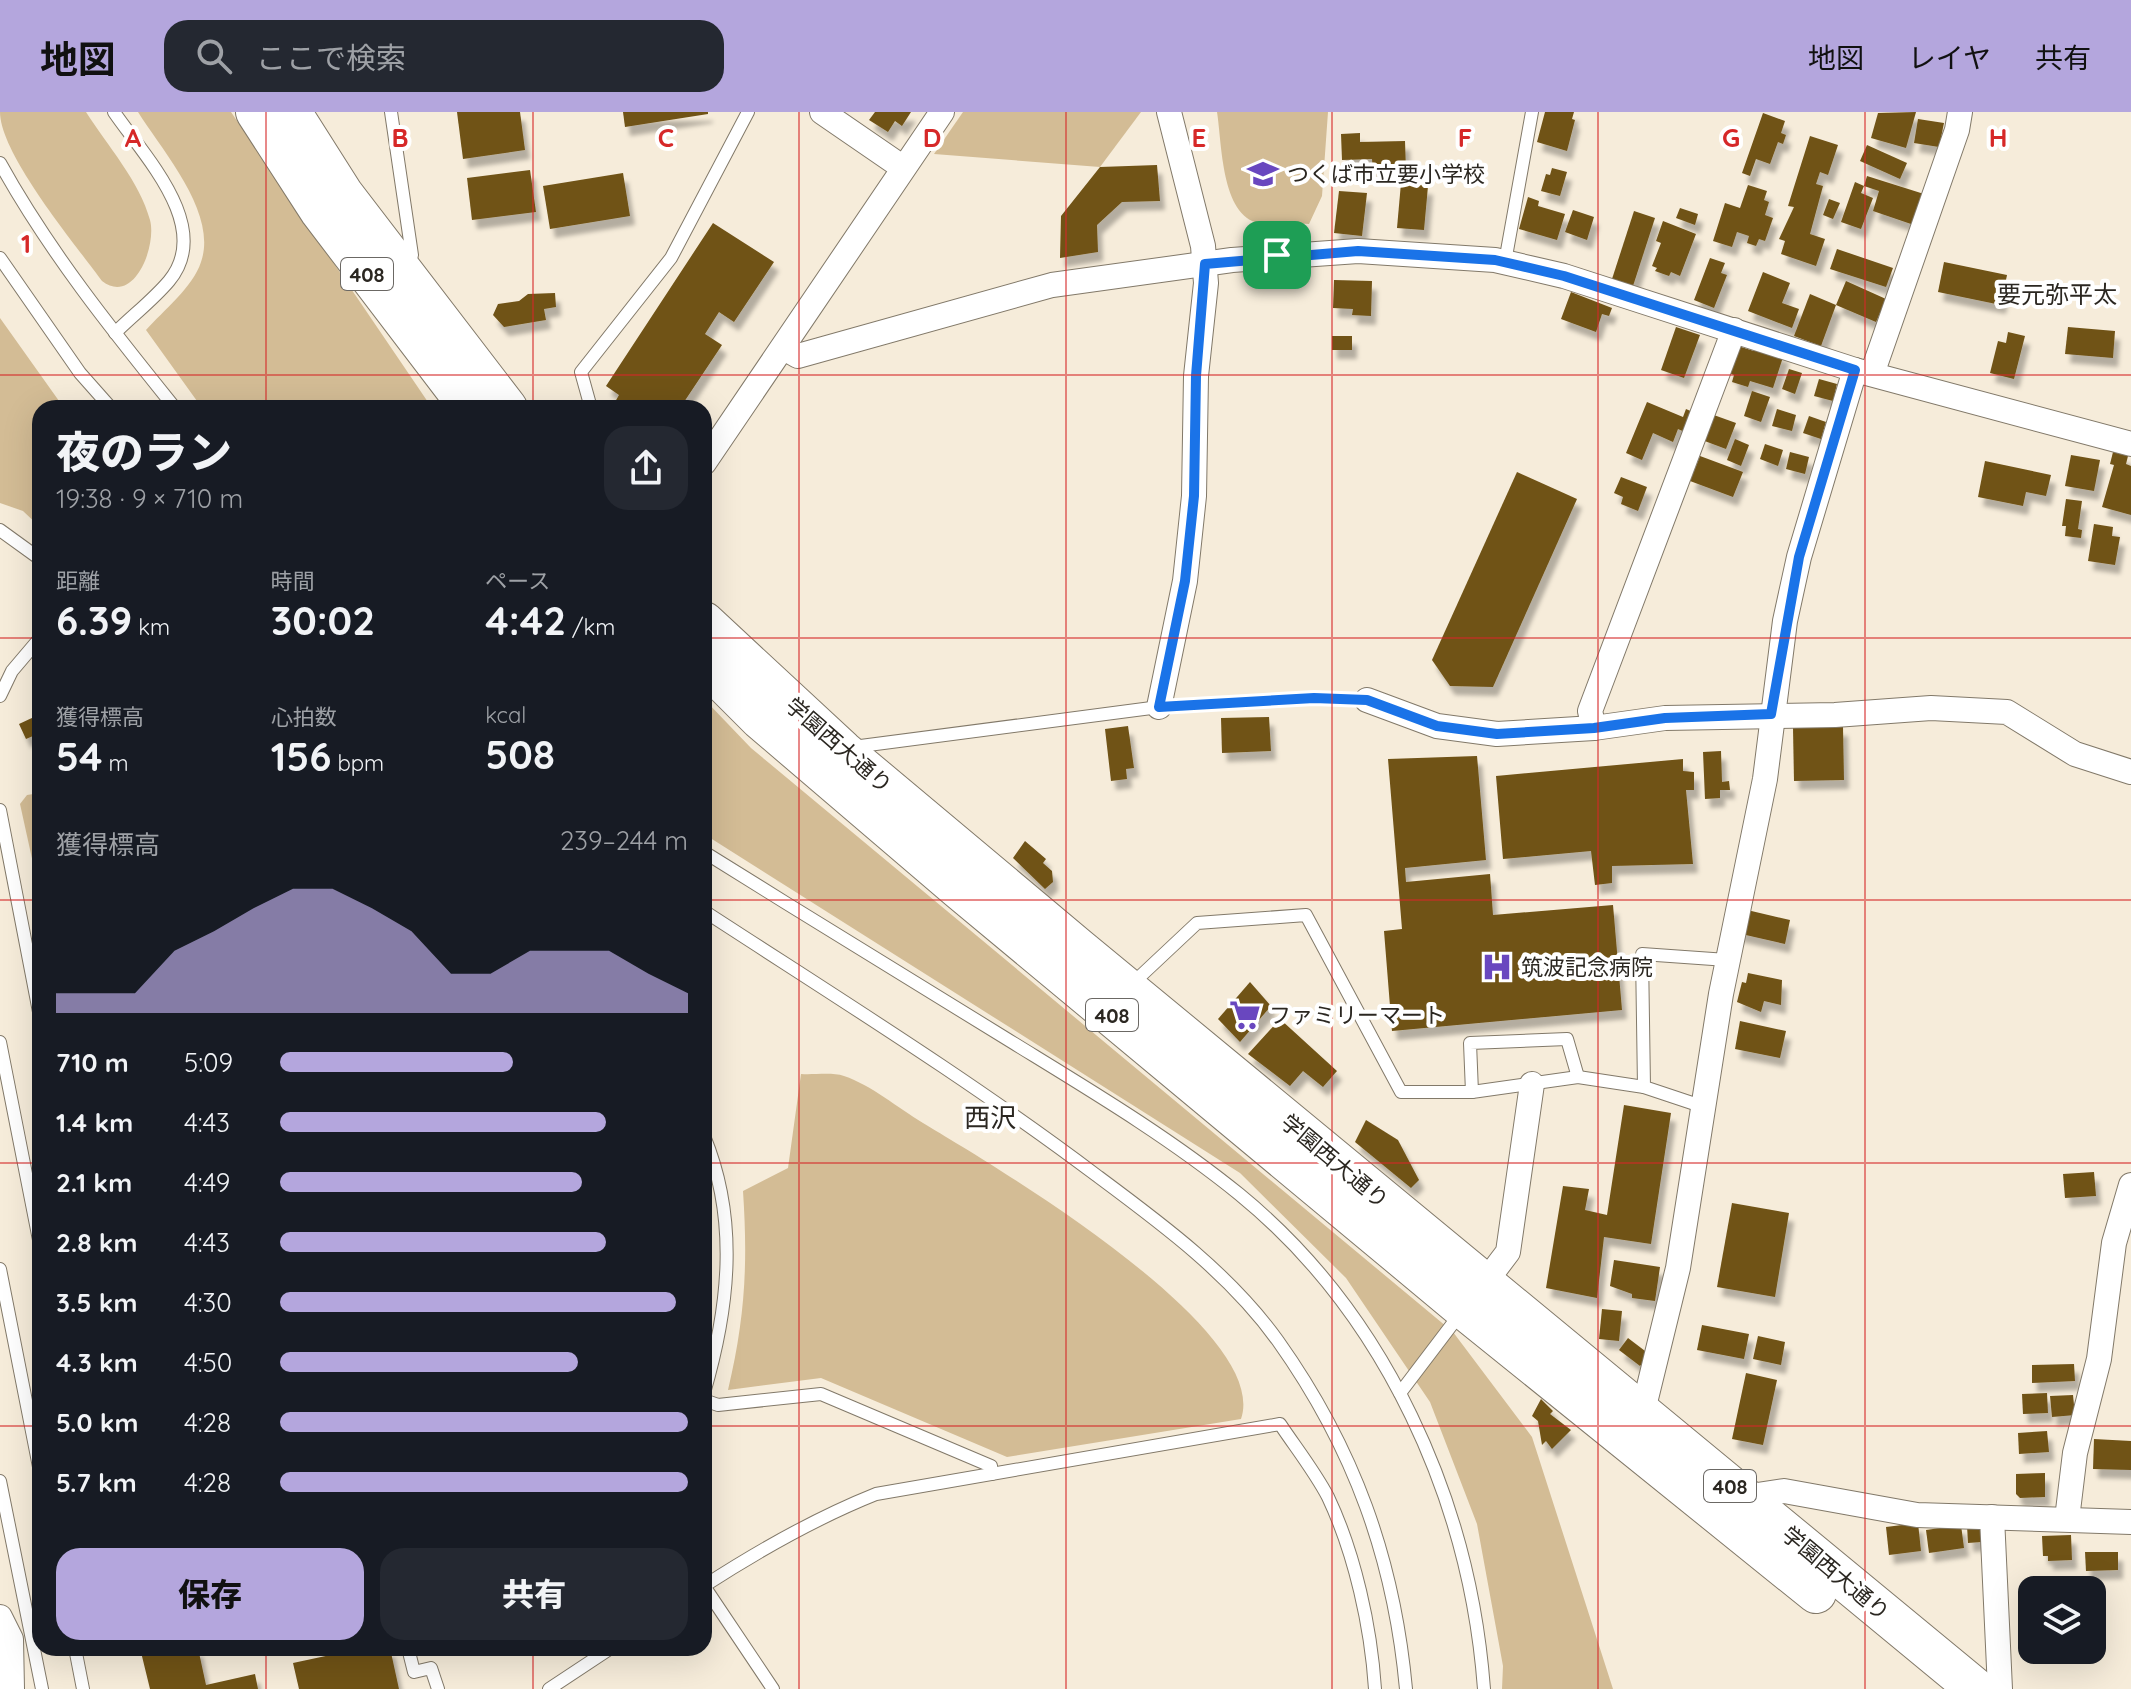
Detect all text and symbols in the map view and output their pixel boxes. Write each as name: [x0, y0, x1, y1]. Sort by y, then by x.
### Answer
search box: [164, 20, 724, 92]
icon: search: [192, 34, 236, 78]
text: 地図: [40, 35, 116, 83]
text: ここで検索: [256, 39, 406, 77]
text: 地図: [1808, 40, 1864, 75]
text: レイヤ: [1908, 40, 1991, 75]
text: 共有: [2035, 40, 2091, 75]
text: A: [125, 121, 142, 154]
text: B: [391, 121, 409, 154]
text: C: [658, 121, 674, 154]
text: D: [923, 121, 941, 154]
text: E: [1192, 121, 1206, 154]
text: F: [1458, 121, 1472, 154]
text: G: [1722, 121, 1740, 154]
text: H: [1989, 121, 2007, 154]
school or university icon: つくば市立要小学校: [1246, 157, 1280, 191]
place label: つくば市立要小学校: [1287, 160, 1485, 188]
pin: [1243, 221, 1311, 289]
text: 1: [21, 227, 31, 260]
icon: arrive: [1255, 233, 1299, 277]
road number: 408: [341, 258, 393, 290]
district label: 要元弥平太: [1997, 279, 2117, 309]
text: 夜のラン: [56, 424, 232, 479]
button: share: [604, 426, 688, 510]
text: 19:38 · 9 × 710 m: [56, 482, 243, 515]
text: 距離: [56, 567, 100, 595]
text: 時間: [271, 567, 315, 595]
text: ペース: [485, 567, 550, 595]
text: 6.39: [56, 595, 132, 645]
text: 30:02: [271, 595, 375, 645]
text: 4:42: [485, 595, 566, 645]
text: km: [132, 613, 170, 641]
text: /km: [566, 613, 615, 641]
street label: 学園西大通り: [780, 691, 898, 799]
text: kcal: [485, 701, 526, 729]
text: 獲得標高: [56, 703, 144, 731]
text: 心拍数: [271, 703, 337, 731]
text: 508: [485, 729, 555, 779]
text: 54: [56, 731, 103, 781]
text: 156: [271, 731, 331, 781]
text: m: [103, 749, 129, 777]
text: bpm: [331, 749, 384, 777]
text: 239–244 m: [560, 824, 688, 857]
text: 獲得標高: [56, 828, 160, 861]
hospital icon: 筑波記念病院: [1480, 950, 1514, 984]
place label: 筑波記念病院: [1521, 953, 1653, 981]
supermarket icon: ファミリーマート: [1228, 998, 1262, 1032]
road number: 408: [1086, 999, 1138, 1031]
place label: ファミリーマート: [1269, 1001, 1445, 1029]
text: 710 m: [56, 1046, 129, 1079]
text: 5:09: [184, 1046, 233, 1079]
district label: 西沢: [964, 1101, 1016, 1134]
text: 1.4 km: [56, 1106, 133, 1139]
text: 4:43: [184, 1106, 230, 1139]
street label: 学園西大通り: [1275, 1108, 1395, 1214]
text: 2.1 km: [56, 1166, 132, 1199]
text: 4:49: [184, 1166, 230, 1199]
text: 2.8 km: [56, 1226, 138, 1259]
text: 4:43: [184, 1226, 230, 1259]
text: 3.5 km: [56, 1286, 137, 1319]
text: 4:30: [184, 1286, 232, 1319]
text: 4.3 km: [56, 1346, 138, 1379]
text: 4:50: [184, 1346, 232, 1379]
text: 5.0 km: [56, 1406, 138, 1439]
text: 4:28: [184, 1406, 231, 1439]
text: 5.7 km: [56, 1466, 137, 1499]
text: 4:28: [184, 1466, 231, 1499]
road number: 408: [1704, 1470, 1756, 1502]
street label: 学園西大通り: [1776, 1520, 1896, 1626]
button: 保存: [56, 1548, 364, 1640]
button: 共有: [380, 1548, 688, 1640]
map controls: [2018, 1576, 2106, 1664]
button: layers: [2018, 1576, 2106, 1664]

